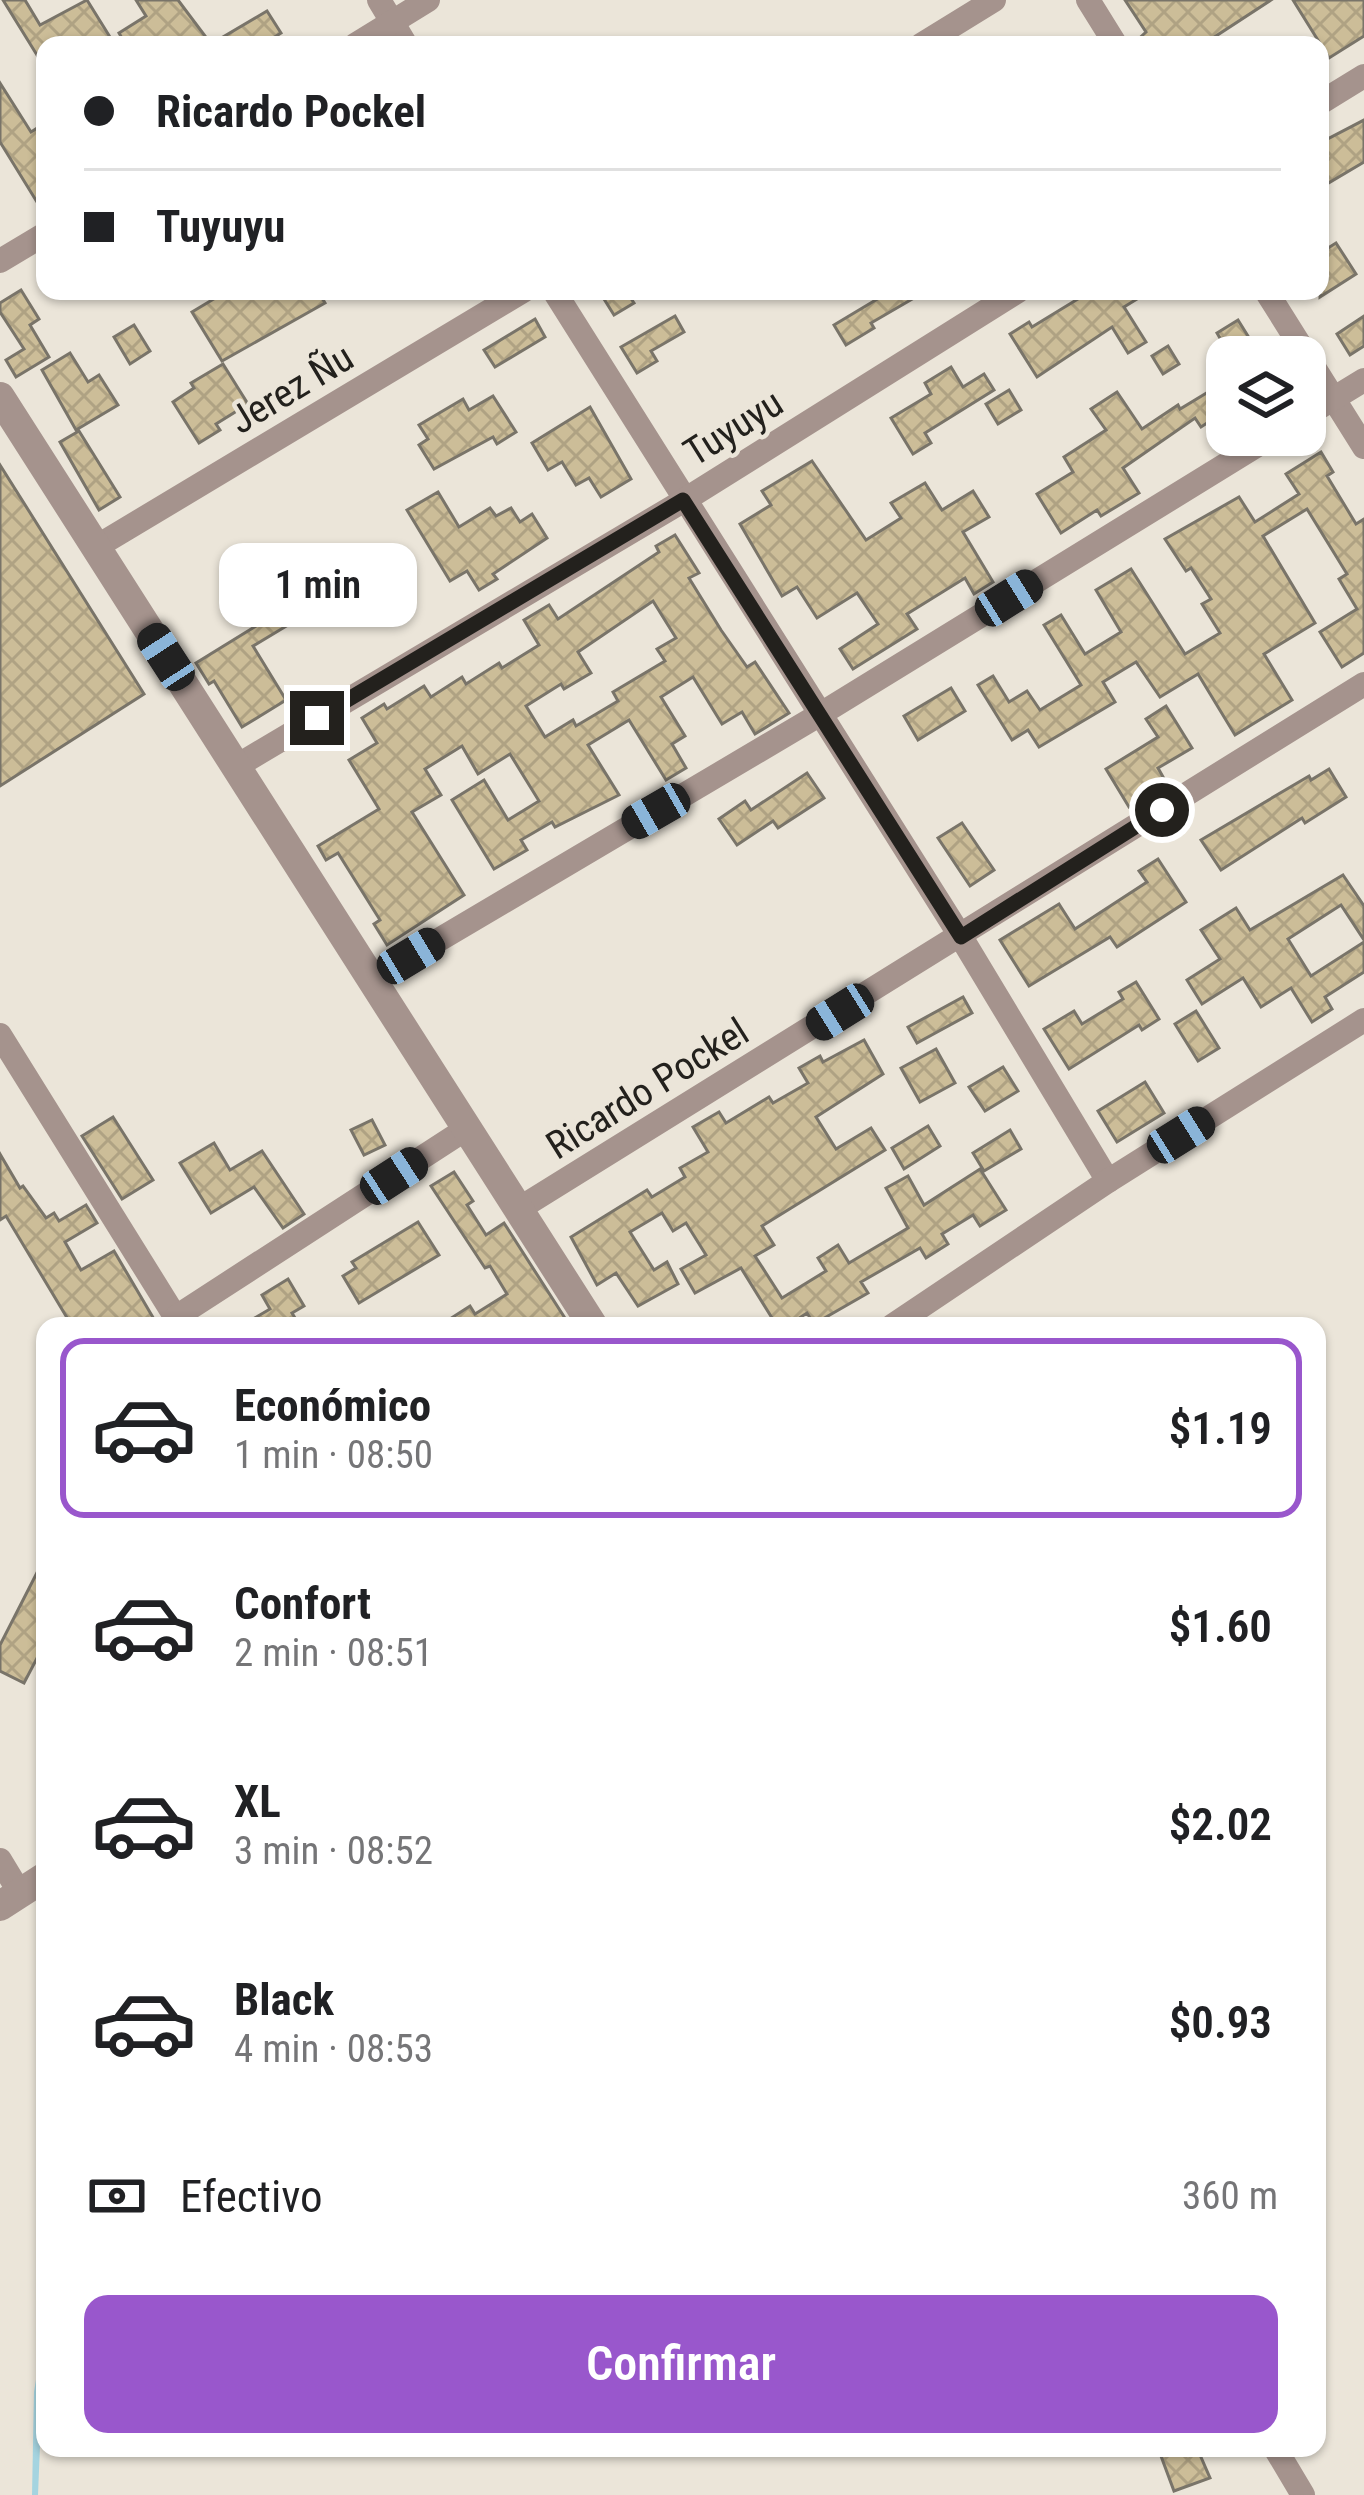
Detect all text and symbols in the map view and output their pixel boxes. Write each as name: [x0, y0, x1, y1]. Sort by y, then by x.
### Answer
text: Ricardo Pockel: [156, 85, 426, 138]
text: Tuyuyu: [156, 200, 285, 253]
street label: Jerez Ñu: [221, 334, 362, 444]
map controls: [1206, 336, 1326, 456]
button: layers: [1206, 336, 1326, 456]
street label: Tuyuyu: [676, 380, 791, 476]
callout: 1 min: [218, 544, 416, 628]
text: 1 min: [275, 562, 361, 608]
car: [969, 564, 1049, 632]
car: [131, 617, 201, 697]
route end: [290, 691, 344, 745]
car: [616, 777, 696, 845]
route start: [1135, 783, 1189, 837]
car: [371, 922, 451, 990]
car: [800, 978, 880, 1046]
street label: Ricardo Pockel: [538, 1009, 757, 1169]
car: [1141, 1101, 1221, 1169]
car: [354, 1141, 434, 1211]
icon: car: [90, 1374, 198, 1482]
text: Económico: [234, 1379, 431, 1432]
text: $1.19: [1169, 1402, 1272, 1455]
text: 1 min · 08:50: [234, 1432, 433, 1478]
icon: car: [90, 1572, 198, 1680]
text: Confort: [234, 1577, 371, 1630]
text: $1.60: [1169, 1600, 1272, 1653]
text: 2 min · 08:51: [234, 1630, 433, 1676]
icon: car: [90, 1770, 198, 1878]
text: XL: [234, 1775, 281, 1828]
text: $2.02: [1169, 1798, 1272, 1851]
text: 3 min · 08:52: [234, 1828, 433, 1874]
icon: car: [90, 1968, 198, 2076]
text: Black: [234, 1973, 334, 2026]
text: $0.93: [1169, 1996, 1272, 2049]
text: 4 min · 08:53: [234, 2026, 433, 2072]
icon: cash: [84, 2163, 150, 2229]
text: Efectivo: [180, 2170, 323, 2223]
text: 360 m: [1182, 2173, 1278, 2219]
button: Confirmar: [84, 2295, 1278, 2433]

